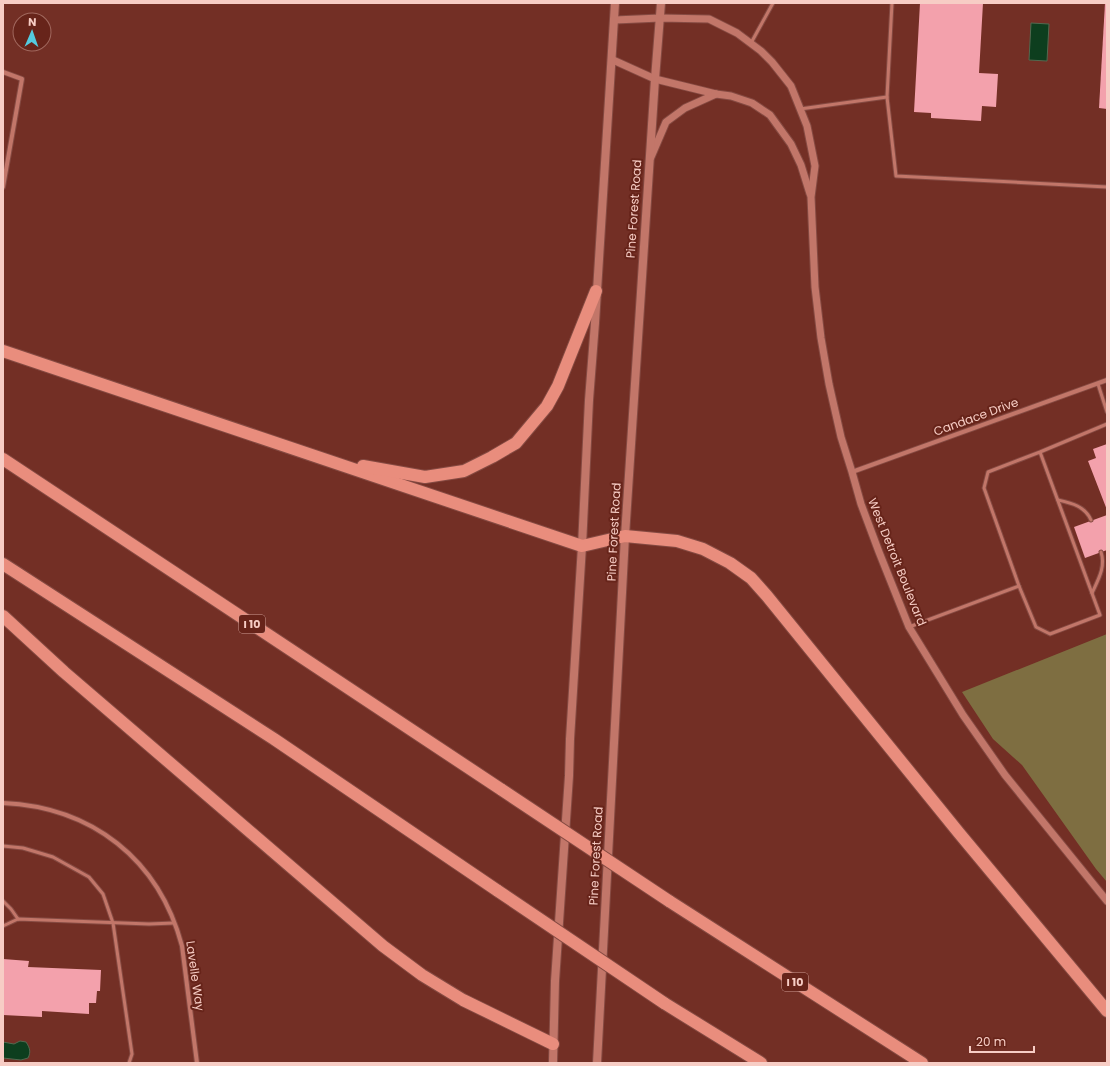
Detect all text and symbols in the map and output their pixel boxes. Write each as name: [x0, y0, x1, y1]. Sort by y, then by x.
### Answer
north arrow: [12, 12, 52, 52]
text: N: [28, 14, 37, 30]
street label: Pine Forest Road: [622, 159, 645, 259]
street label: Candace Drive: [931, 393, 1021, 440]
street label: Pine Forest Road: [602, 482, 625, 582]
street label: West Detroit Boulevard: [864, 495, 931, 628]
road number: I 10: [239, 615, 265, 633]
street label: Pine Forest Road: [584, 806, 607, 906]
street label: Lavelle Way: [182, 940, 209, 1012]
road number: I 10: [782, 973, 808, 991]
scale bar: [970, 1028, 1034, 1054]
text: 20 m: [976, 1033, 1006, 1050]

